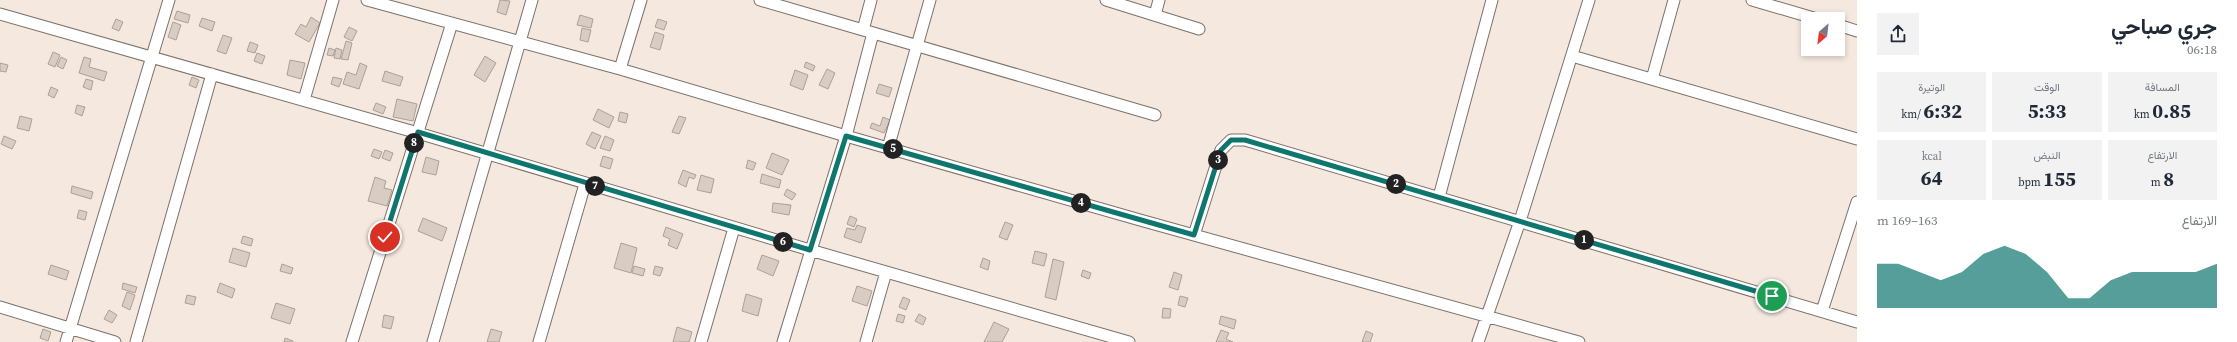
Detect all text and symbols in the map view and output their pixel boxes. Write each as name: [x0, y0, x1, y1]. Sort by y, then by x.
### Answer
text: جري صباحي: [2111, 11, 2217, 41]
north arrow: [1801, 12, 1845, 56]
map controls: [1801, 12, 1845, 56]
button: share: [1877, 13, 1919, 55]
text: 06:18: [2187, 41, 2217, 58]
text: الوتيرة: [1918, 80, 1945, 95]
text: الوقت: [2034, 80, 2060, 95]
text: المسافة: [2145, 80, 2180, 95]
text: 6:32: [1923, 97, 1962, 125]
text: 5:33: [2028, 97, 2066, 125]
text: 0.85: [2152, 97, 2191, 125]
text: /km: [1901, 107, 1923, 122]
text: km: [2134, 107, 2152, 122]
pin: 8: [404, 133, 424, 153]
text: 8: [411, 135, 417, 150]
pin: 5: [883, 139, 903, 159]
text: 5: [890, 141, 896, 156]
text: النبض: [2033, 148, 2061, 163]
text: الارتفاع: [2147, 148, 2177, 163]
text: kcal: [1922, 149, 1942, 164]
pin: 3: [1208, 150, 1228, 170]
text: 3: [1215, 152, 1221, 167]
text: 64: [1921, 164, 1943, 192]
text: 155: [2043, 165, 2076, 193]
text: 8: [2163, 165, 2174, 193]
pin: 2: [1386, 174, 1406, 194]
text: bpm: [2018, 175, 2043, 190]
text: m: [2151, 175, 2163, 190]
pin: 7: [585, 176, 605, 196]
text: 2: [1393, 176, 1399, 191]
text: 7: [592, 178, 598, 193]
pin: 4: [1071, 193, 1091, 213]
text: 4: [1078, 195, 1084, 210]
text: 163–169 m: [1877, 212, 1937, 229]
text: الارتفاع: [2182, 212, 2217, 229]
pin: [368, 220, 402, 254]
icon: check: [374, 226, 396, 248]
pin: 1: [1574, 230, 1594, 250]
pin: 6: [773, 232, 793, 252]
text: 1: [1581, 232, 1587, 247]
text: 6: [780, 234, 786, 249]
pin: [1755, 279, 1789, 313]
icon: arrive: [1761, 285, 1783, 307]

